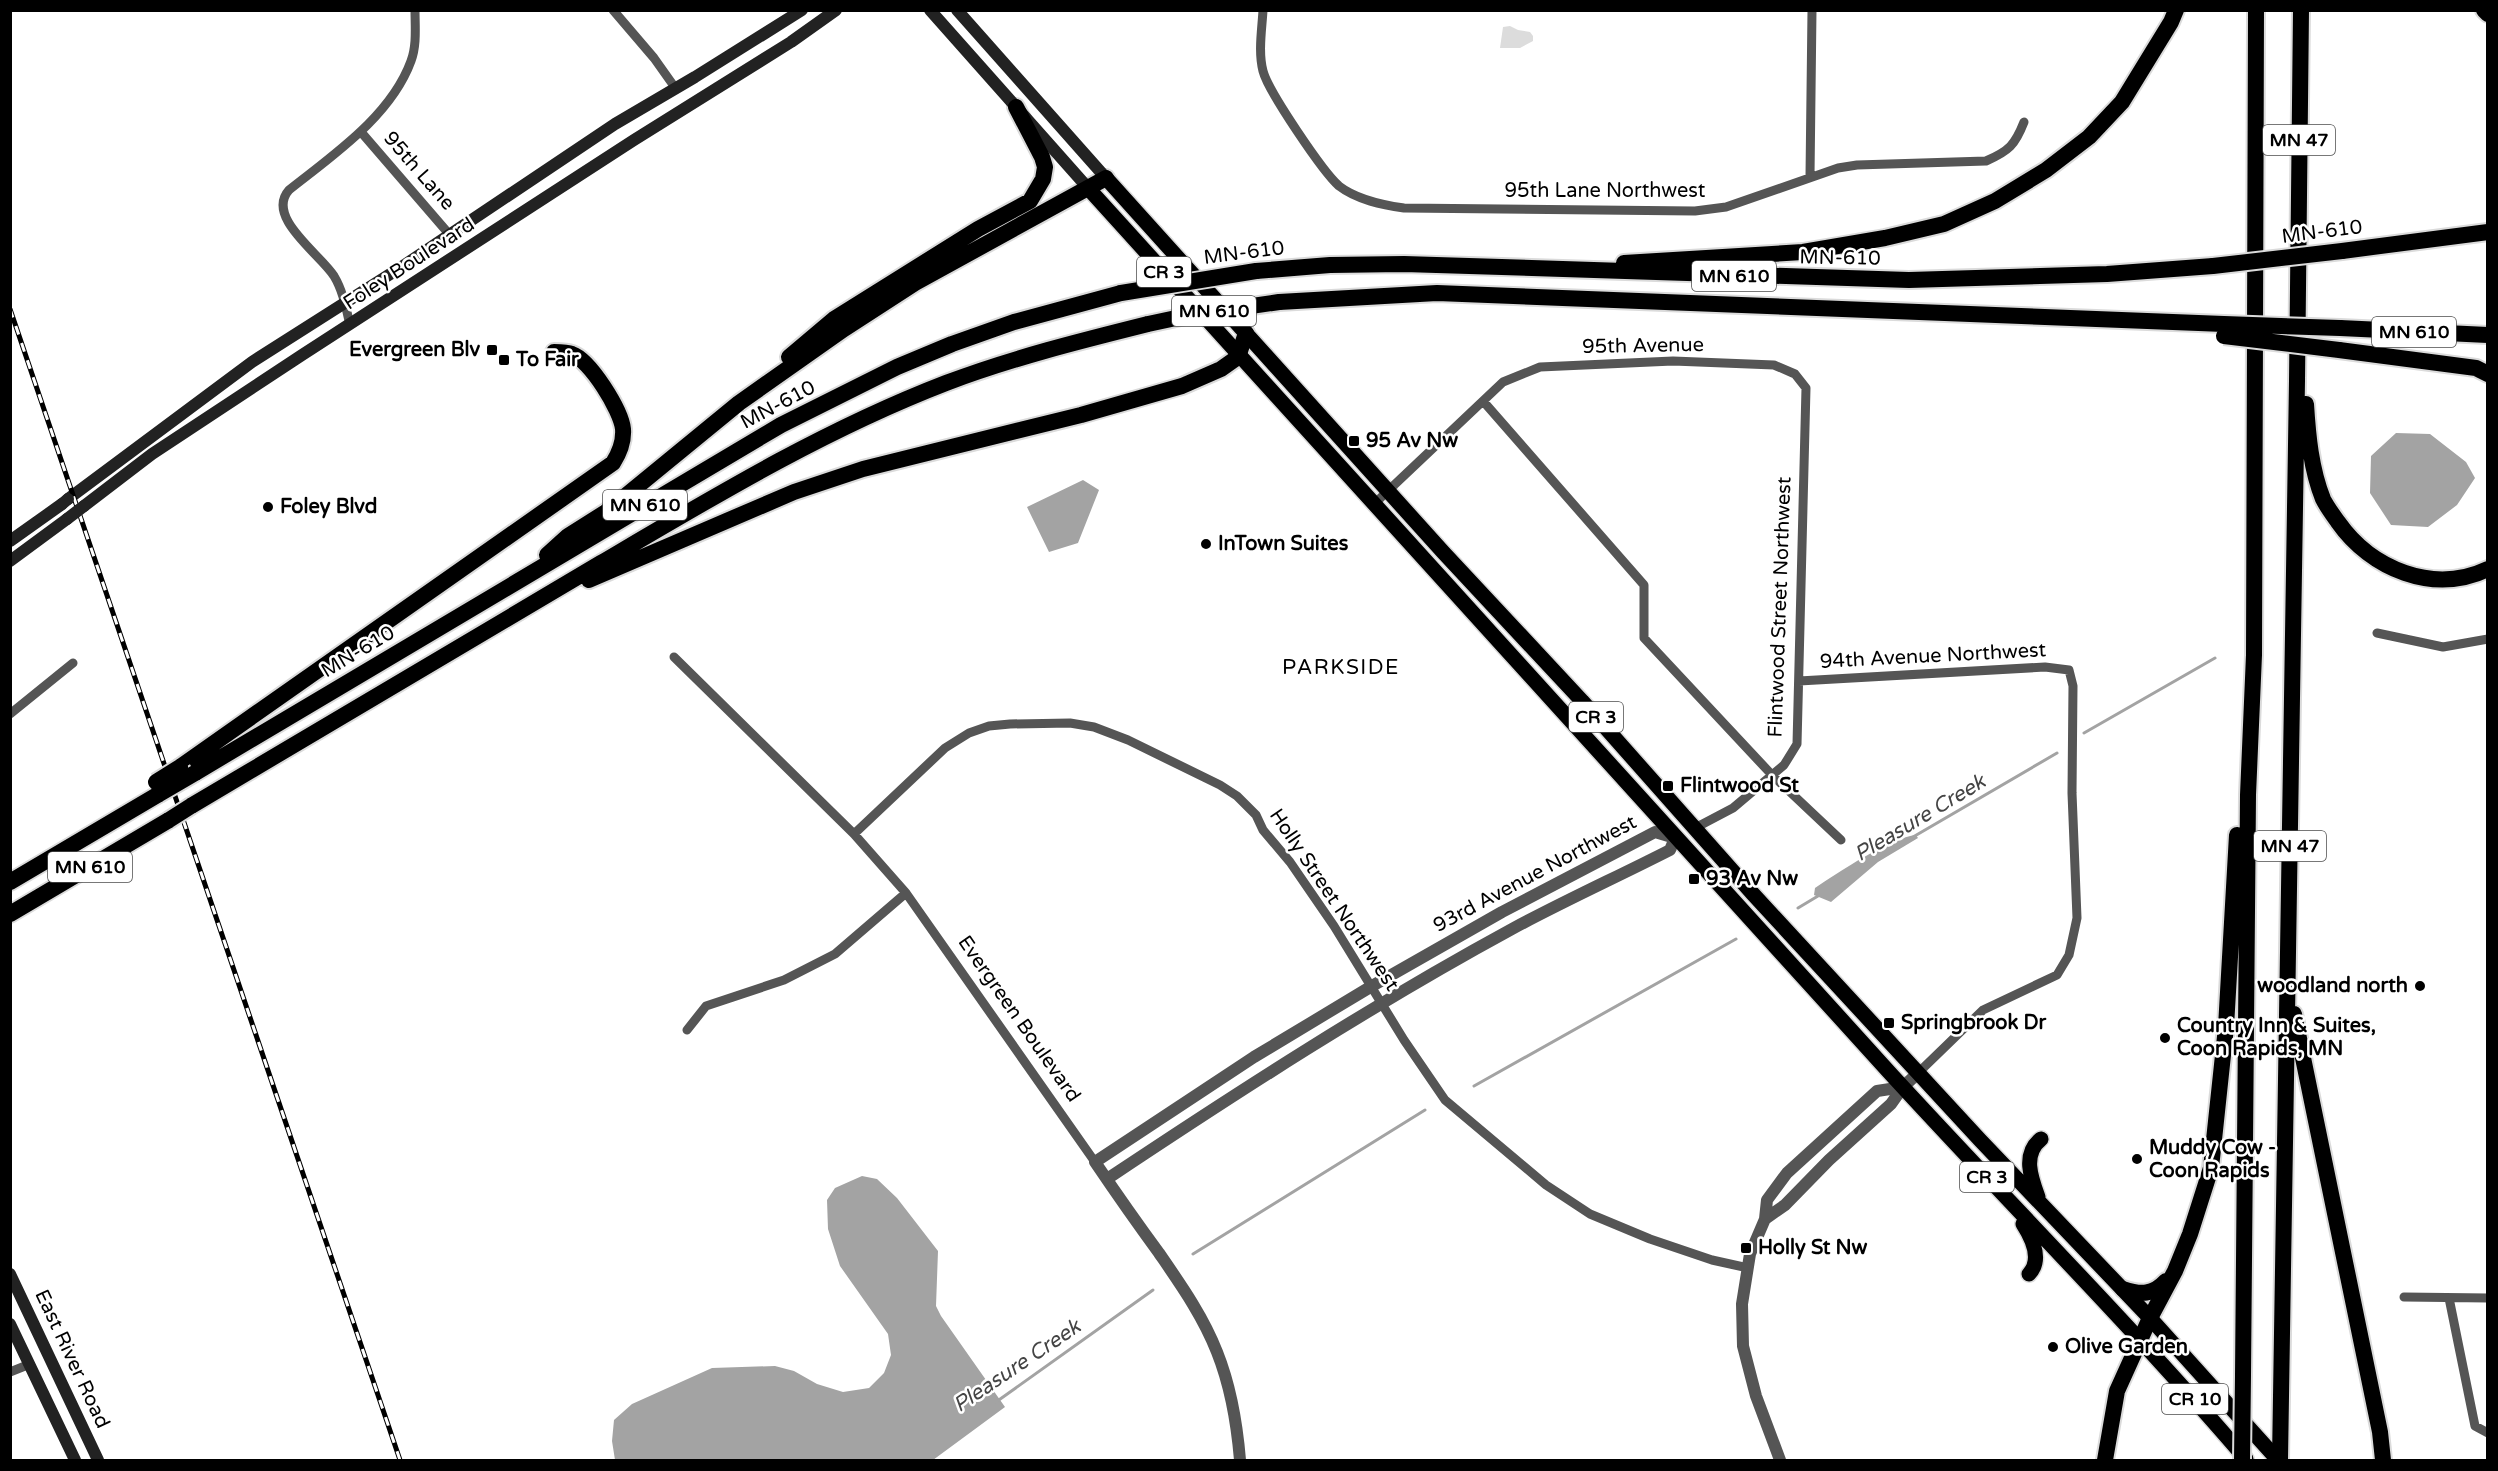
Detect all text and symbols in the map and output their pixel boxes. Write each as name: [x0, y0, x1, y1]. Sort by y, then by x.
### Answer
road number: MN 47: [2263, 125, 2335, 155]
street label: 95th Lane: [378, 127, 460, 215]
street label: 95th Lane Northwest: [1504, 179, 1706, 203]
street label: Foley Boulevard: [339, 213, 479, 315]
street label: MN-610: [2280, 215, 2364, 249]
street label: MN-610: [1202, 236, 1286, 270]
street label: MN-610: [1799, 245, 1881, 271]
road number: CR 3: [1137, 257, 1191, 287]
road number: MN 610: [1692, 261, 1776, 291]
road number: MN 610: [1172, 296, 1256, 326]
road number: MN 610: [2372, 317, 2456, 347]
street label: 95th Avenue: [1582, 333, 1704, 359]
place label: Evergreen Blv: [349, 338, 480, 362]
marker: Evergreen Blv: [485, 343, 499, 357]
place label: To Fair: [515, 348, 579, 372]
marker: To Fair: [497, 353, 511, 367]
street label: MN-610: [737, 375, 819, 435]
place label: 95 Av Nw: [1366, 429, 1458, 453]
marker: 95 Av Nw: [1347, 434, 1361, 448]
street label: Flintwood Street Northwest: [1763, 476, 1797, 738]
road number: MN 610: [603, 490, 687, 520]
place label: Foley Blvd: [280, 495, 377, 519]
marker: Foley Blvd: [261, 500, 275, 514]
place label: InTown Suites: [1218, 532, 1349, 556]
marker: InTown Suites: [1199, 537, 1213, 551]
street label: MN-610: [317, 621, 399, 683]
street label: 94th Avenue Northwest: [1819, 638, 2047, 674]
district label: PARKSIDE: [1282, 655, 1400, 680]
road number: CR 3: [1569, 702, 1623, 732]
water label: Pleasure Creek: [1850, 768, 1991, 867]
place label: Flintwood St: [1680, 774, 1799, 798]
marker: Flintwood St: [1661, 779, 1675, 793]
street label: Holly Street Northwest: [1264, 804, 1404, 996]
street label: 93rd Avenue Northwest: [1429, 810, 1641, 938]
road number: MN 47: [2254, 831, 2326, 861]
road number: MN 610: [48, 852, 132, 882]
place label: 93 Av Nw: [1706, 867, 1798, 891]
marker: 93 Av Nw: [1687, 872, 1701, 886]
street label: Evergreen Boulevard: [953, 931, 1085, 1107]
place label: woodland north: [2257, 974, 2408, 998]
marker: woodland north: [2413, 979, 2427, 993]
place label: Springbrook Dr: [1901, 1011, 2046, 1035]
place label: Country Inn & Suites, Coon Rapids, MN: [2177, 1014, 2376, 1061]
marker: Springbrook Dr: [1882, 1016, 1896, 1030]
marker: Country Inn & Suites, Coon Rapids, MN: [2158, 1031, 2172, 1045]
place label: Muddy Cow - Coon Rapids: [2149, 1136, 2276, 1183]
marker: Muddy Cow - Coon Rapids: [2130, 1152, 2144, 1166]
road number: CR 3: [1960, 1162, 2014, 1192]
place label: Holly St Nw: [1758, 1236, 1867, 1260]
marker: Holly St Nw: [1739, 1241, 1753, 1255]
street label: East River Road: [29, 1286, 115, 1432]
water label: Pleasure Creek: [949, 1313, 1087, 1418]
place label: Olive Garden: [2065, 1335, 2188, 1359]
marker: Olive Garden: [2046, 1340, 2060, 1354]
road number: CR 10: [2162, 1384, 2228, 1414]

